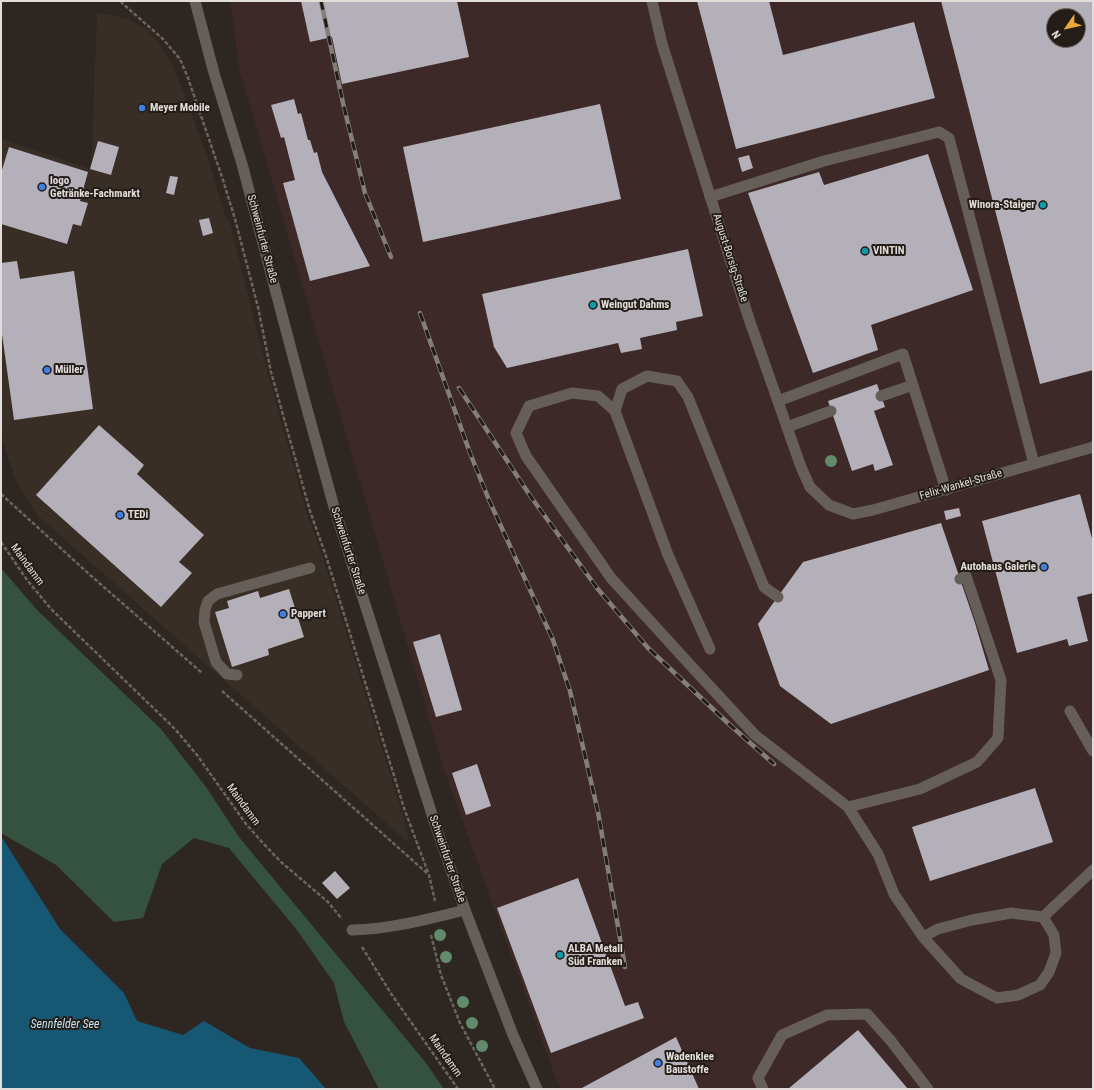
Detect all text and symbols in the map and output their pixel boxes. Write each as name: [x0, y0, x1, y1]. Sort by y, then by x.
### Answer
north arrow: [1046, 8, 1086, 48]
text: N: [1049, 28, 1064, 41]
place label: Meyer Mobile: [150, 101, 210, 115]
marker: Meyer Mobile: [137, 103, 147, 113]
place label: logo Getränke-Fachmarkt: [50, 174, 140, 200]
marker: logo Getränke-Fachmarkt: [37, 182, 47, 192]
street label: Schweinfurter Straße: [244, 193, 280, 285]
place label: Winora-Staiger: [969, 198, 1035, 212]
marker: Winora-Staiger: [1038, 200, 1048, 210]
street label: August-Borsig-Straße: [709, 212, 751, 304]
place label: VINTIN: [873, 244, 905, 258]
marker: VINTIN: [860, 246, 870, 256]
place label: Weingut Dahms: [601, 298, 669, 312]
marker: Weingut Dahms: [588, 300, 598, 310]
place label: Müller: [55, 363, 83, 377]
marker: Müller: [42, 365, 52, 375]
street label: Felix-Wankel-Straße: [918, 467, 1004, 503]
street label: Schweinfurter Straße: [328, 506, 368, 596]
place label: TEDi: [128, 508, 148, 522]
marker: TEDi: [115, 510, 125, 520]
street label: Maindamm: [7, 541, 47, 589]
place label: Autohaus Galerie: [961, 560, 1036, 574]
marker: Autohaus Galerie: [1039, 562, 1049, 572]
place label: Pappert: [291, 607, 326, 621]
marker: Pappert: [278, 609, 288, 619]
street label: Maindamm: [223, 781, 263, 829]
street label: Schweinfurter Straße: [426, 814, 468, 904]
place label: ALBA Metall Süd Franken: [568, 942, 623, 968]
marker: ALBA Metall Süd Franken: [555, 950, 565, 960]
water label: Sennfelder See: [31, 1018, 99, 1032]
street label: Maindamm: [426, 1032, 464, 1080]
place label: Wadenklee Baustoffe: [666, 1050, 714, 1076]
marker: Wadenklee Baustoffe: [653, 1058, 663, 1068]

